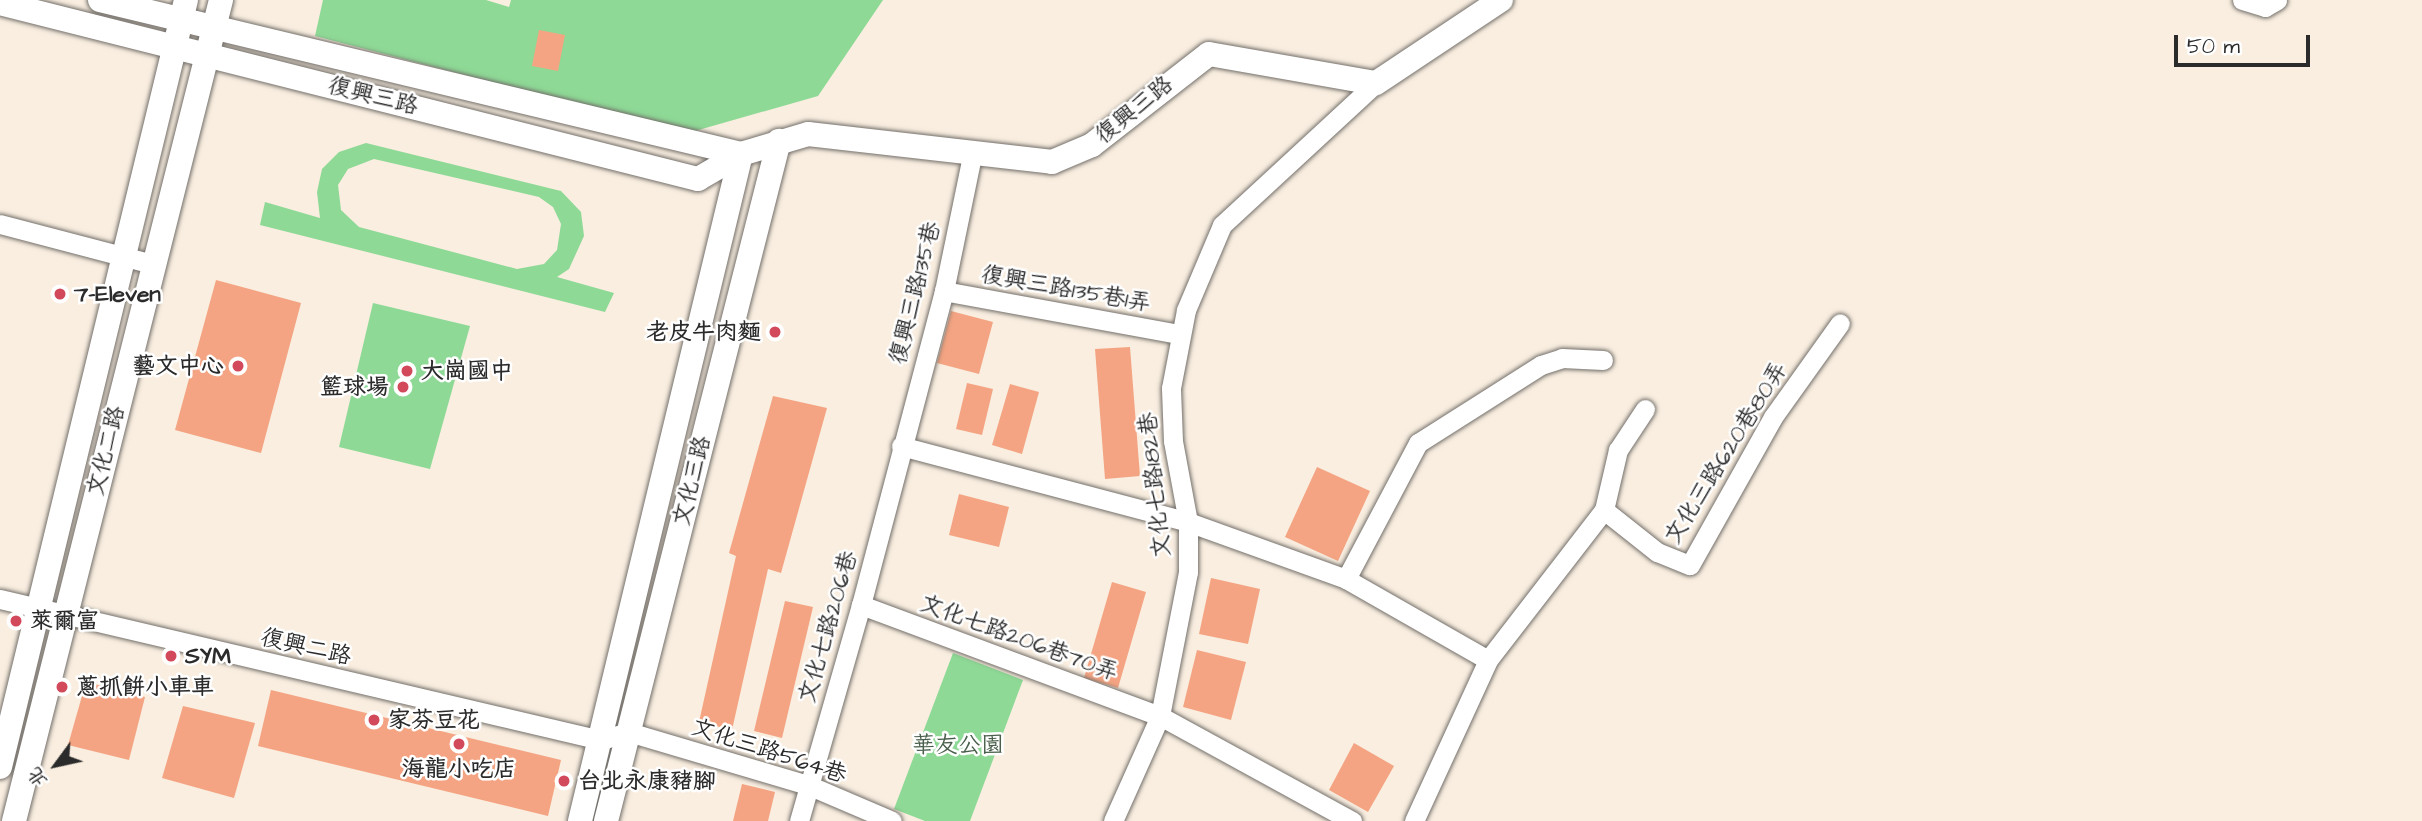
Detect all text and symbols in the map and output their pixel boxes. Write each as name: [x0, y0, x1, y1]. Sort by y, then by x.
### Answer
scale bar: [2177, 21, 2314, 65]
text: 50 m: [2187, 32, 2240, 61]
street label: 復興三路: [1090, 70, 1178, 150]
street label: 復興三路: [325, 71, 421, 121]
street label: 復興三路135巷: [884, 219, 946, 367]
street label: 復興三路135巷1弄: [979, 260, 1153, 318]
place label: 7-Eleven: [74, 280, 161, 308]
marker: 7-Eleven: [52, 286, 68, 302]
place label: 老皮牛肉麵: [646, 318, 761, 346]
marker: 老皮牛肉麵: [767, 324, 783, 340]
place label: 藝文中心: [132, 352, 224, 380]
place label: 大崗國中: [421, 357, 513, 385]
street label: 文化三路620巷80弄: [1659, 357, 1793, 549]
marker: 藝文中心: [230, 358, 246, 374]
marker: 大崗國中: [399, 363, 415, 379]
place label: 籃球場: [320, 373, 389, 401]
marker: 籃球場: [395, 379, 411, 395]
street label: 文化二路: [81, 403, 131, 499]
street label: 文化七路182巷: [1134, 411, 1176, 559]
street label: 文化三路: [667, 433, 717, 529]
street label: 文化七路206巷: [793, 548, 863, 706]
street label: 文化七路206巷70弄: [916, 589, 1122, 687]
place label: 萊爾富: [30, 607, 99, 635]
marker: 萊爾富: [8, 613, 24, 629]
street label: 復興二路: [258, 623, 354, 671]
place label: SYM: [185, 642, 231, 670]
marker: SYM: [163, 648, 179, 664]
place label: 蔥抓餅小車車: [76, 673, 214, 701]
marker: 蔥抓餅小車車: [54, 679, 70, 695]
place label: 家芬豆花: [388, 706, 480, 734]
marker: 家芬豆花: [366, 712, 382, 728]
street label: 文化三路564巷: [688, 713, 850, 789]
north arrow: [21, 730, 91, 800]
park label: 華友公園: [912, 731, 1004, 759]
marker: 海龍小吃店: [451, 736, 467, 752]
place label: 海龍小吃店: [402, 755, 516, 783]
text: 北: [21, 761, 54, 792]
place label: 台北永康豬腳: [578, 767, 716, 795]
marker: 台北永康豬腳: [556, 773, 572, 789]

